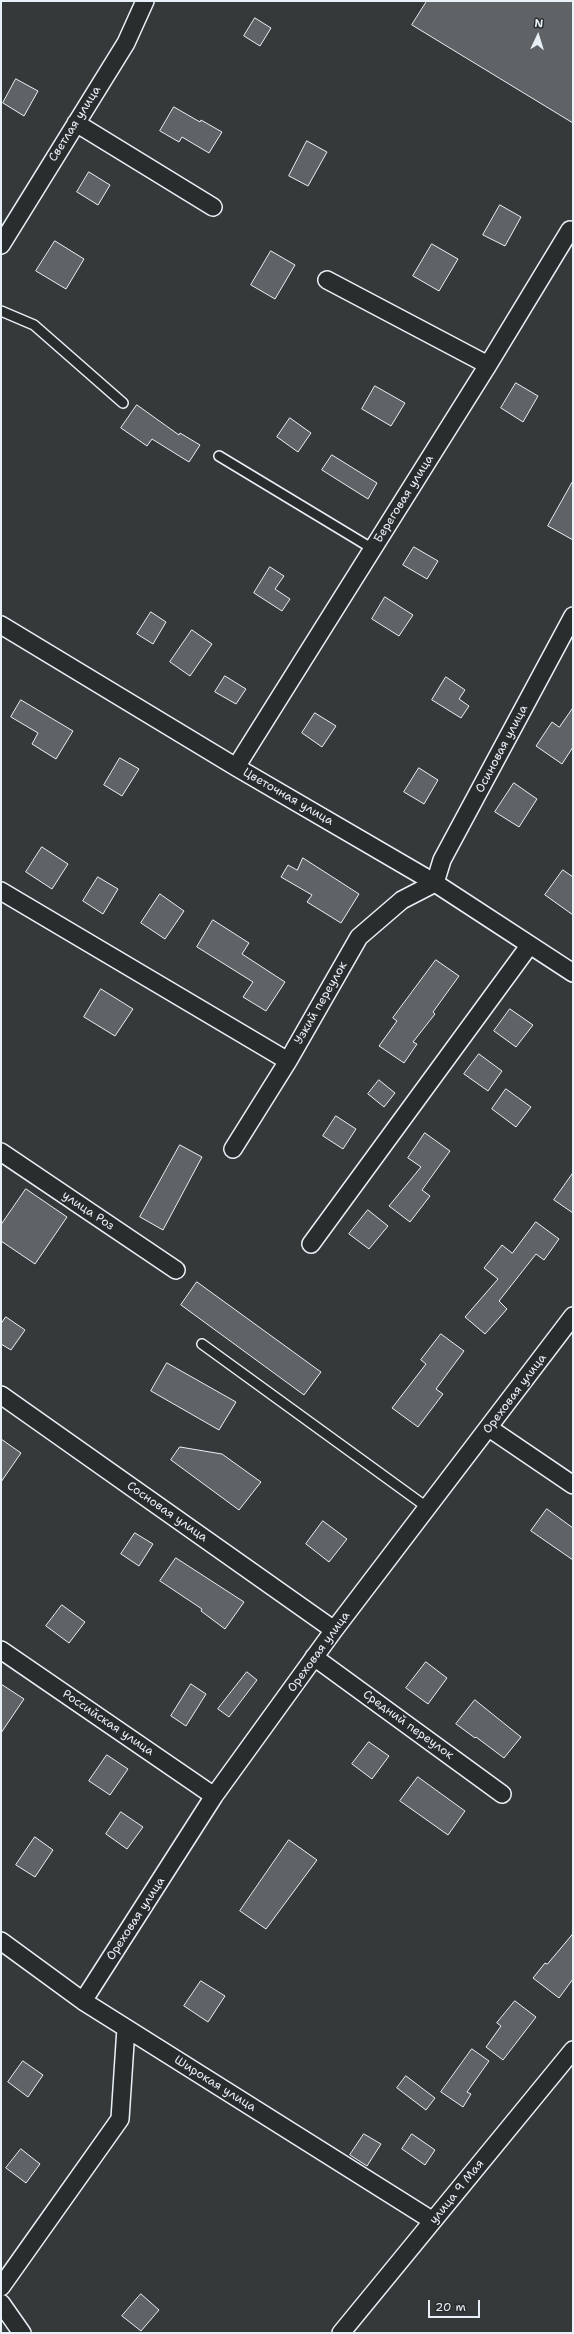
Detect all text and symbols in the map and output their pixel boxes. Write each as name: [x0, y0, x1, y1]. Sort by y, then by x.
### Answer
north arrow: [518, 16, 558, 56]
text: N: [534, 16, 544, 31]
street label: Светлая улица: [46, 83, 104, 165]
street label: Береговая улица: [371, 452, 437, 546]
street label: Осиновая улица: [473, 703, 531, 795]
street label: Цветочная улица: [240, 765, 336, 829]
street label: Узкий переулок: [291, 959, 351, 1047]
street label: улица Роз: [59, 1188, 117, 1234]
street label: Ореховая улица: [480, 1351, 550, 1437]
street label: Сосновая улица: [124, 1479, 210, 1545]
street label: Ореховая улица: [285, 1609, 353, 1695]
street label: Российская улица: [60, 1687, 156, 1759]
street label: Средний переулок: [360, 1687, 456, 1763]
street label: Ореховая улица: [104, 1875, 168, 1963]
street label: Широкая улица: [171, 2053, 259, 2115]
street label: улица 9 Мая: [427, 2157, 487, 2227]
scale bar: [430, 2292, 482, 2318]
text: 20 m: [435, 2299, 466, 2315]

